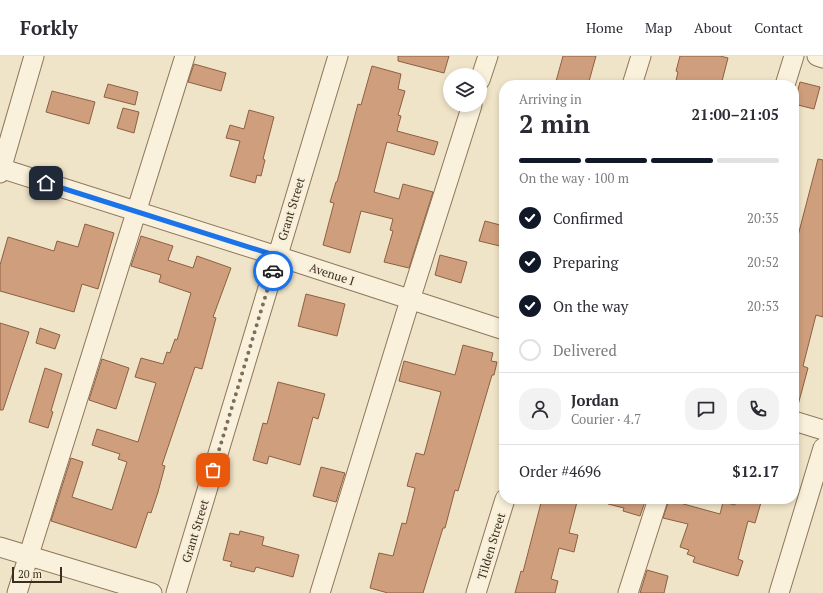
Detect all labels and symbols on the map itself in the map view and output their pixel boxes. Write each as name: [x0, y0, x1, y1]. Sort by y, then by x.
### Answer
pin: [29, 166, 63, 200]
street label: Grant Street: [274, 175, 308, 242]
courier: [253, 251, 293, 291]
street label: Avenue I: [308, 260, 356, 288]
pin: [196, 453, 230, 487]
street label: Grant Street: [178, 497, 212, 564]
street label: Tilden Street: [474, 510, 508, 581]
scale bar: [12, 565, 62, 584]

